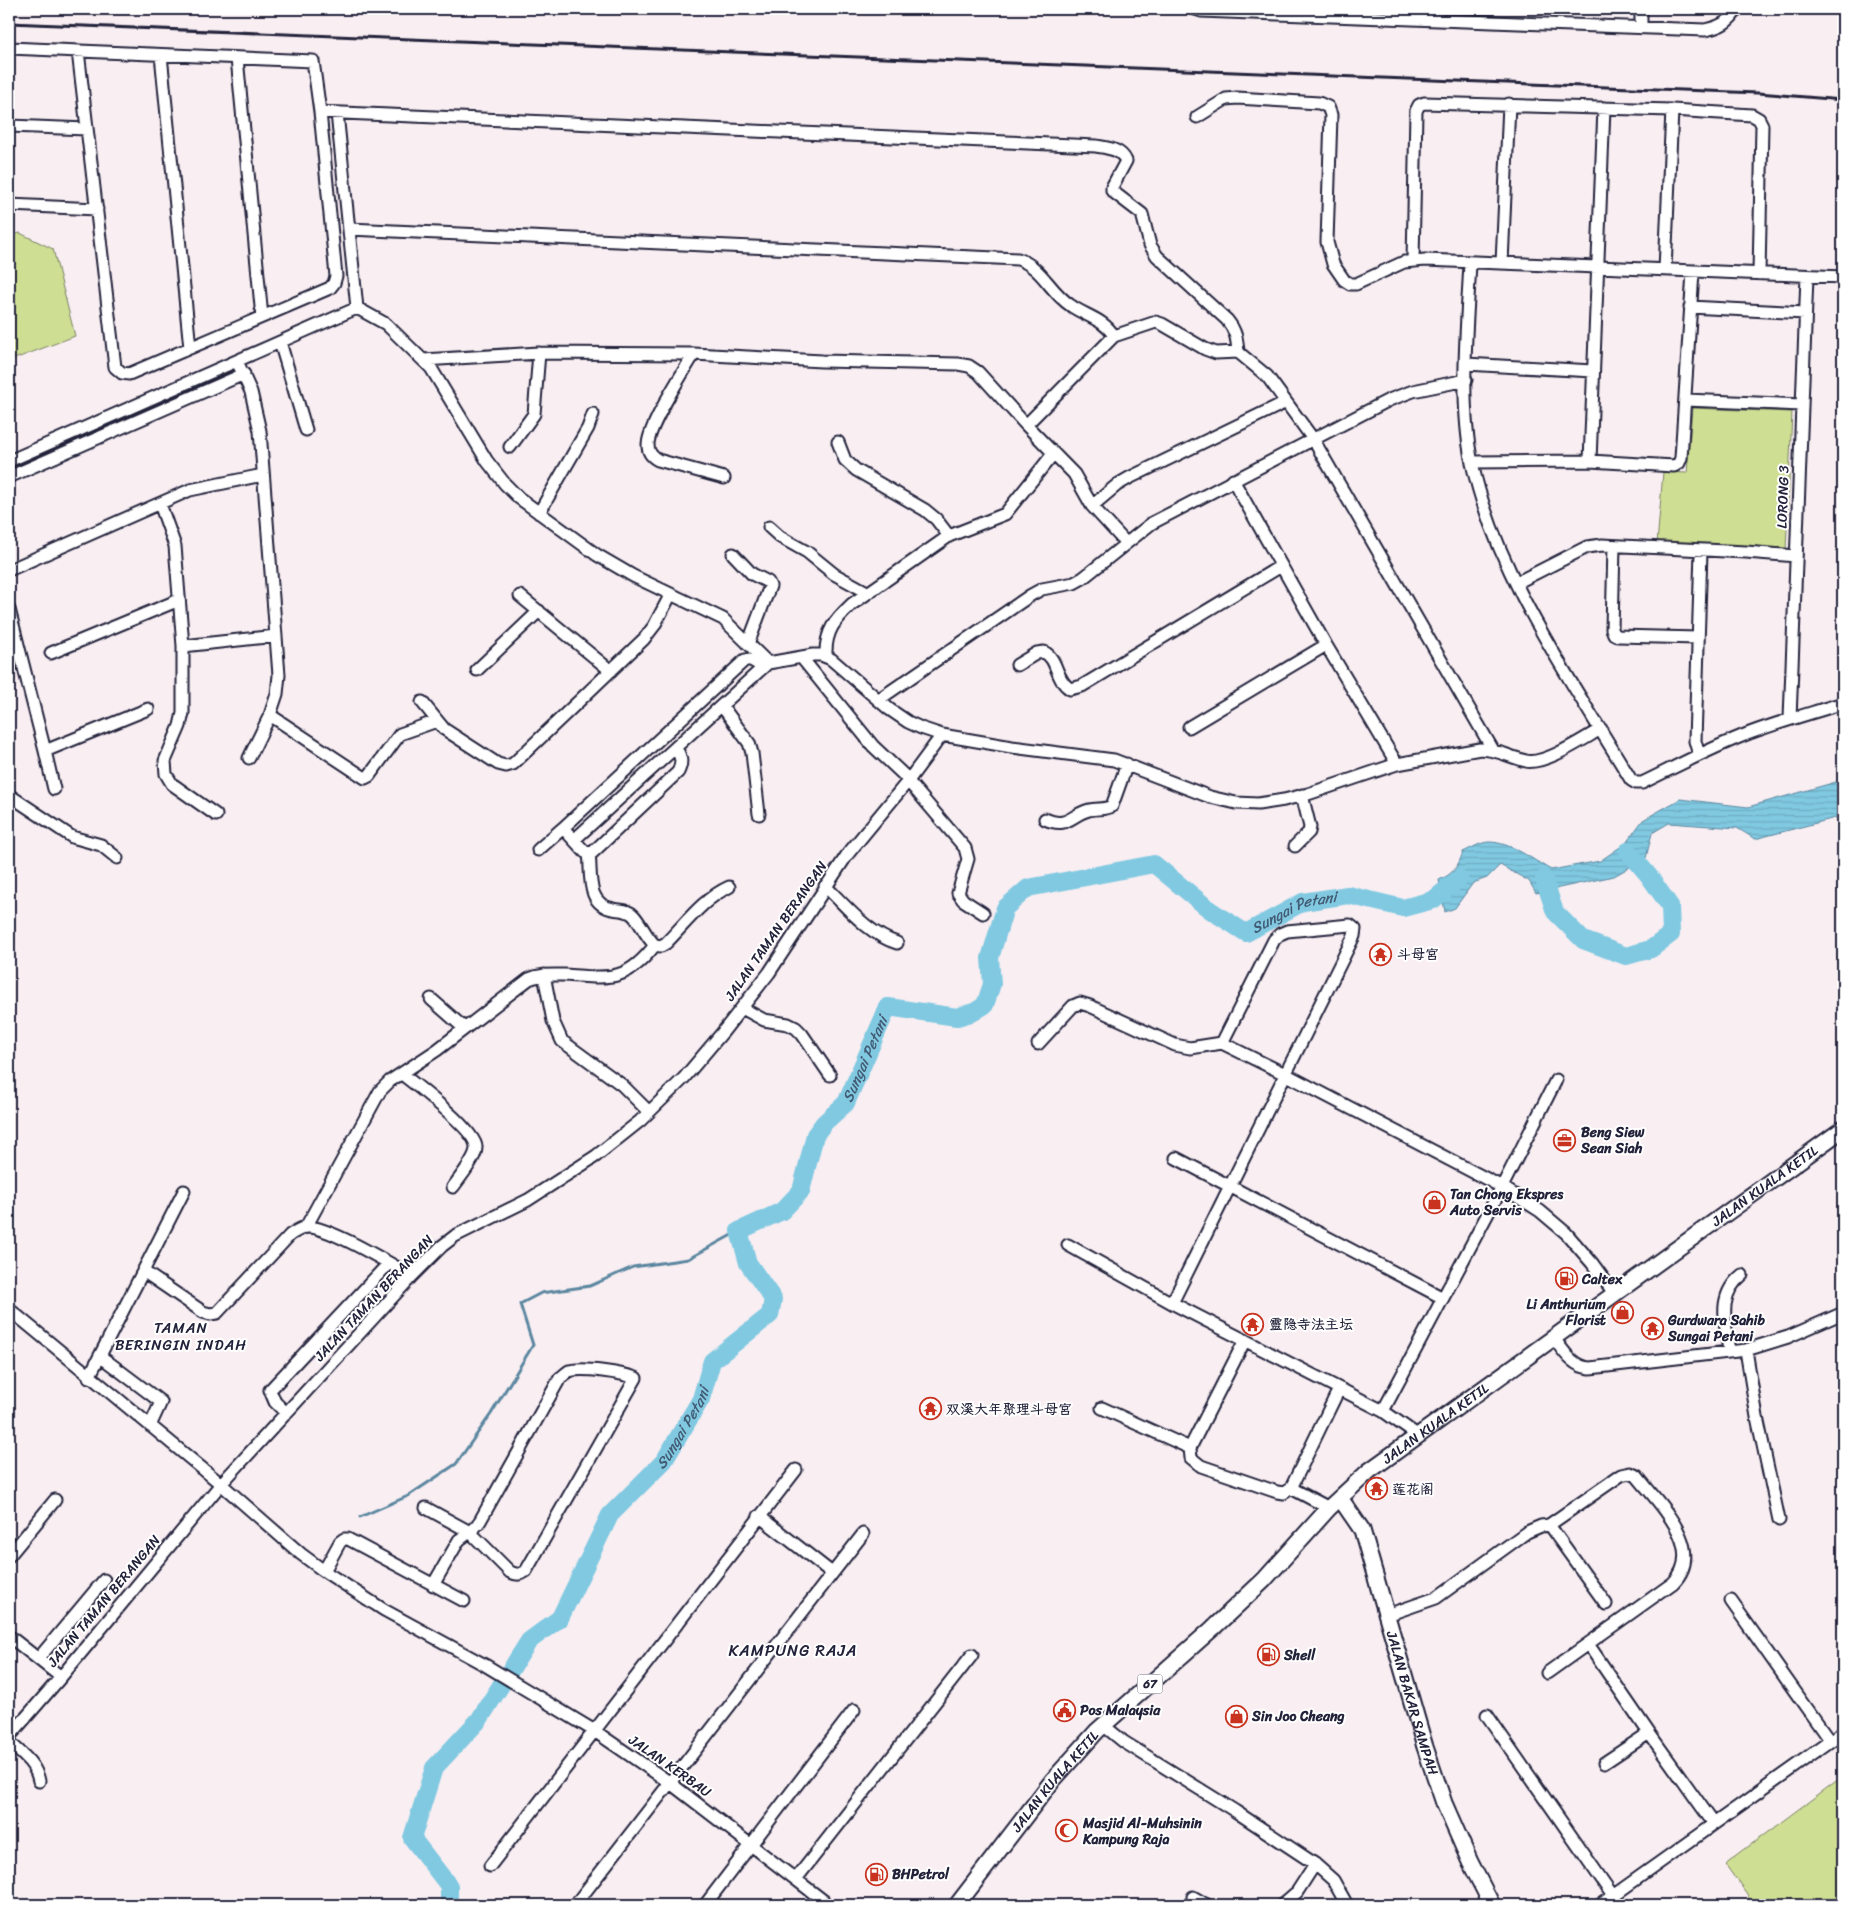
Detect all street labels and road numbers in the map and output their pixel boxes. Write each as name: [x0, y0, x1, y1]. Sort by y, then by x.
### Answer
street label: LORONG 3: [1769, 465, 1797, 529]
street label: JALAN TAMAN BERANGAN: [717, 856, 834, 1007]
street label: JALAN KUALA KETIL: [1705, 1138, 1824, 1233]
street label: JALAN TAMAN BERANGAN: [307, 1229, 440, 1368]
street label: JALAN KUALA KETIL: [1376, 1376, 1495, 1471]
street label: JALAN TAMAN BERANGAN: [40, 1529, 167, 1674]
street label: JALAN BAKAR SAMPAH: [1379, 1627, 1446, 1778]
road number: 67: [1138, 1675, 1162, 1694]
street label: JALAN KUALA KETIL: [1004, 1724, 1105, 1838]
street label: JALAN KERBAU: [622, 1727, 717, 1804]

